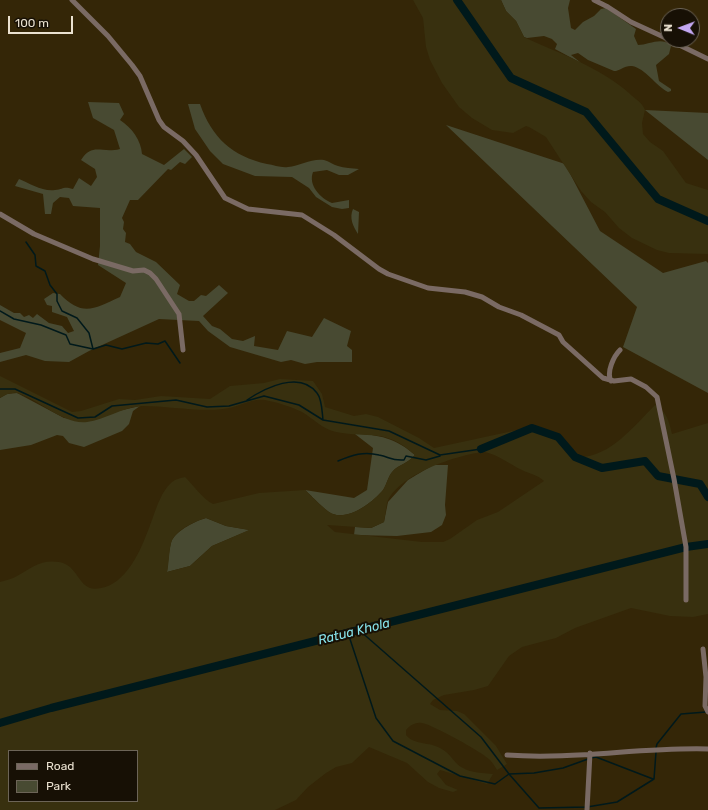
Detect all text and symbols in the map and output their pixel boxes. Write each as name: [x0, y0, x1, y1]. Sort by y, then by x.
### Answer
scale bar: [10, 8, 75, 34]
north arrow: [660, 8, 700, 48]
text: 100 m: [15, 16, 49, 30]
text: N: [662, 24, 675, 32]
water label: Ratua Khola: [316, 616, 392, 648]
legend: [8, 750, 138, 802]
text: Road: [46, 759, 74, 773]
text: Park: [46, 779, 71, 793]

